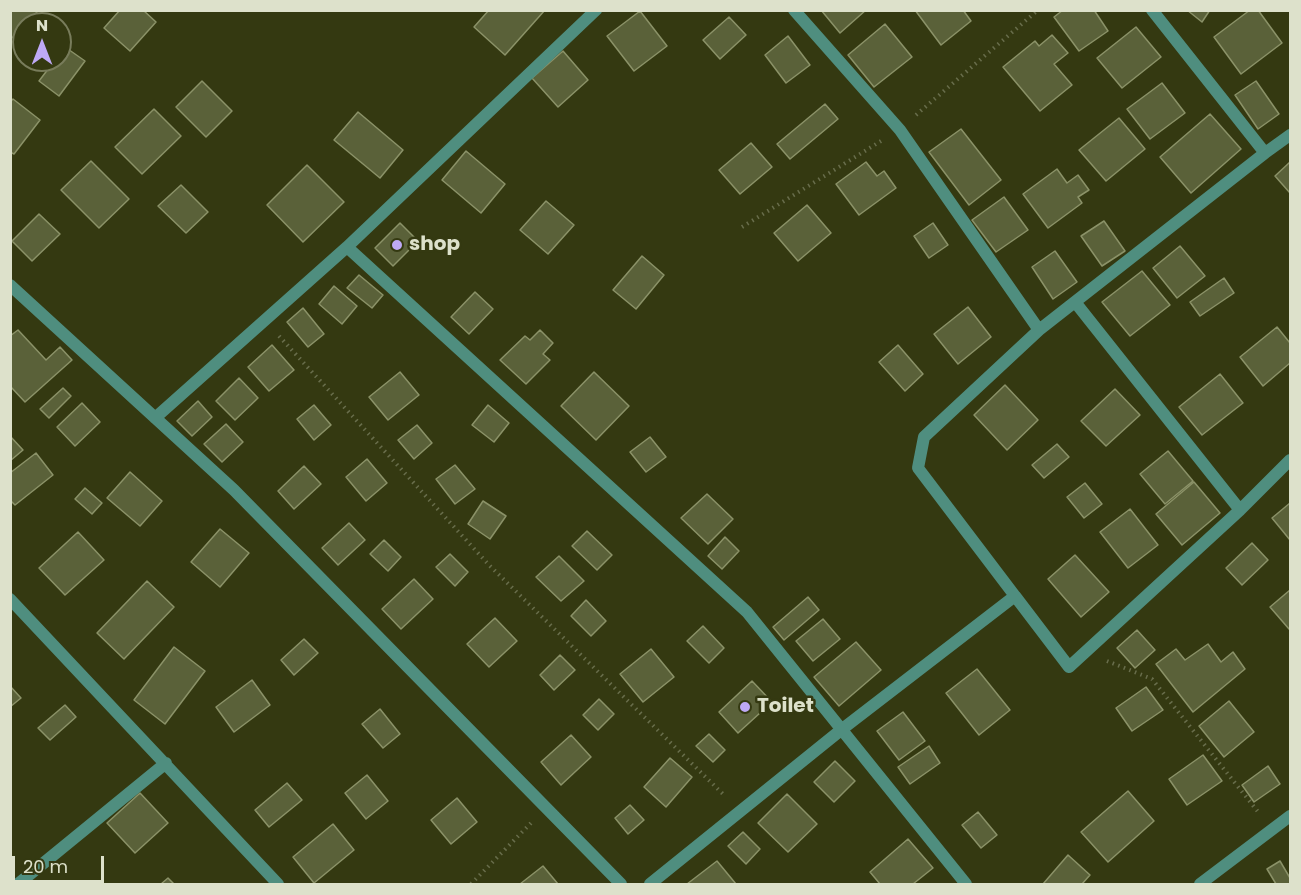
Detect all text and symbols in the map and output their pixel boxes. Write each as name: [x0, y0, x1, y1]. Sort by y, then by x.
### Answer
north arrow: [12, 12, 72, 72]
text: N: [36, 14, 48, 37]
place label: shop: [409, 233, 460, 257]
marker: shop: [390, 238, 404, 252]
place label: Toilet: [757, 695, 814, 719]
marker: Toilet: [738, 700, 752, 714]
scale bar: [15, 844, 106, 882]
text: 20 m: [23, 854, 68, 879]

